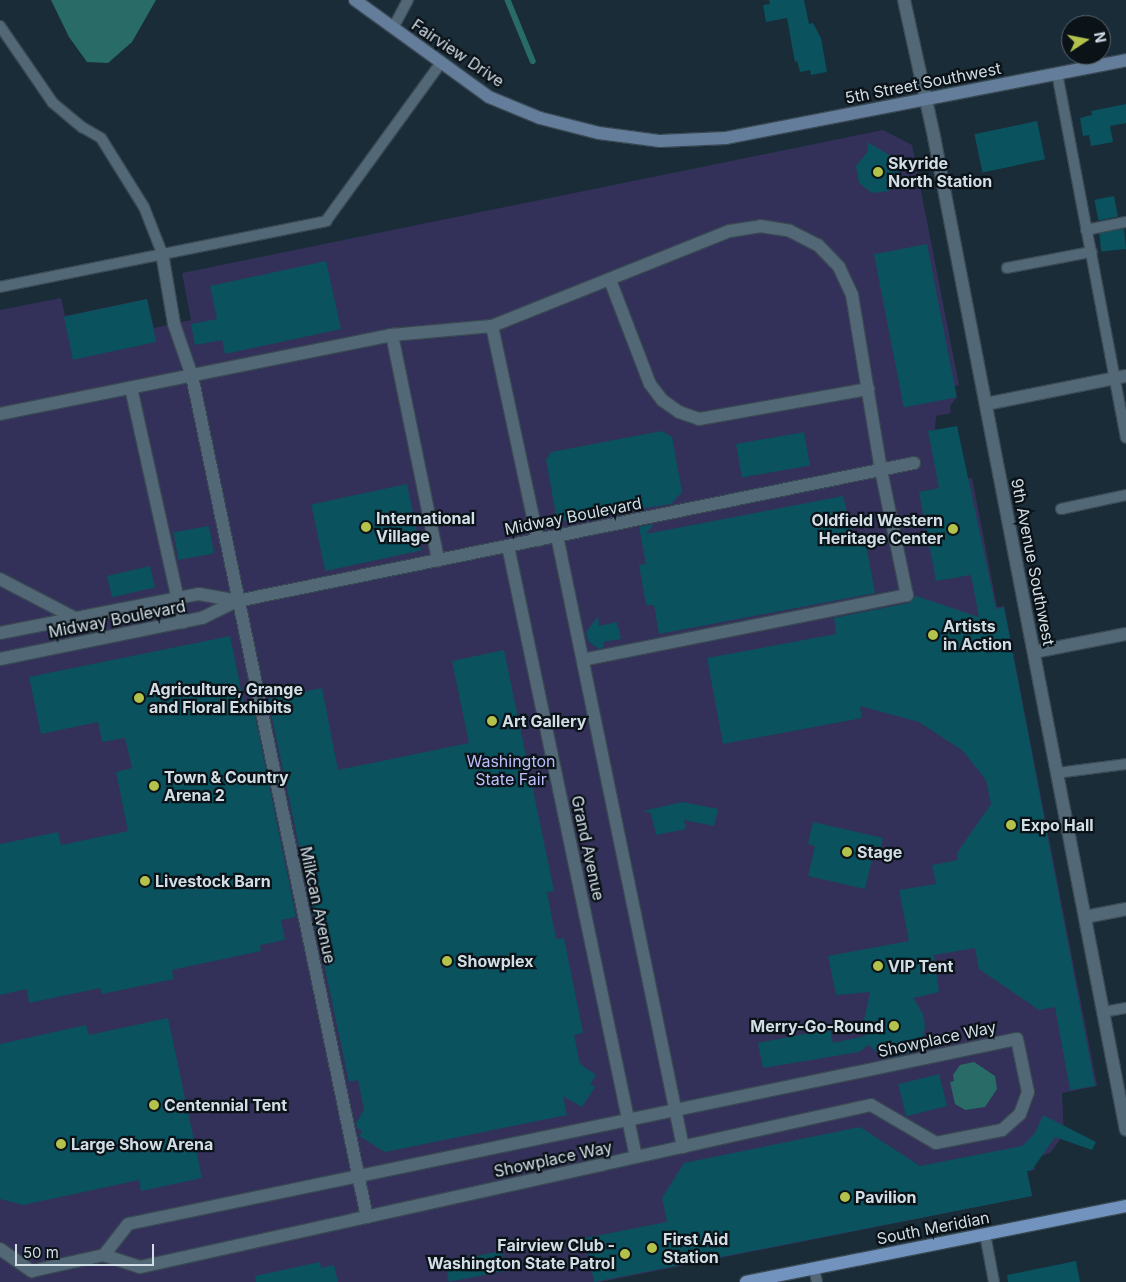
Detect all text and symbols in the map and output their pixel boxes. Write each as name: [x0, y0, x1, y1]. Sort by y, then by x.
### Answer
street label: Fairview Drive: [408, 15, 508, 91]
north arrow: [1061, 15, 1111, 65]
text: N: [1091, 30, 1110, 44]
street label: 5th Street Southwest: [843, 58, 1003, 108]
place label: Skyride North Station: [888, 153, 992, 191]
marker: Skyride North Station: [872, 166, 884, 178]
street label: 9th Avenue Southwest: [1007, 477, 1059, 647]
street label: Midway Boulevard: [503, 493, 643, 539]
place label: International Village: [376, 508, 475, 546]
place label: Oldfield Western Heritage Center: [812, 510, 943, 548]
marker: International Village: [360, 521, 372, 533]
marker: Oldfield Western Heritage Center: [947, 523, 959, 535]
street label: Midway Boulevard: [47, 596, 187, 642]
place label: Artists in Action: [943, 616, 1012, 654]
marker: Artists in Action: [927, 629, 939, 641]
place label: Agriculture, Grange and Floral Exhibits: [149, 679, 303, 717]
marker: Agriculture, Grange and Floral Exhibits: [133, 692, 145, 704]
place label: Art Gallery: [502, 711, 586, 731]
marker: Art Gallery: [486, 715, 498, 727]
park label: Washington State Fair: [466, 751, 556, 789]
place label: Town & Country Arena 2: [164, 767, 289, 805]
marker: Town & Country Arena 2: [148, 780, 160, 792]
street label: Grand Avenue: [567, 794, 609, 902]
place label: Expo Hall: [1021, 815, 1094, 835]
marker: Expo Hall: [1005, 819, 1017, 831]
place label: Stage: [857, 842, 902, 862]
street label: Milkcan Avenue: [296, 845, 340, 965]
marker: Stage: [841, 846, 853, 858]
place label: Livestock Barn: [155, 871, 271, 891]
marker: Livestock Barn: [139, 875, 151, 887]
place label: Showplex: [457, 951, 534, 971]
marker: Showplex: [441, 955, 453, 967]
place label: VIP Tent: [888, 956, 953, 976]
marker: VIP Tent: [872, 960, 884, 972]
place label: Merry-Go-Round: [750, 1016, 884, 1036]
street label: Showplace Way: [876, 1017, 998, 1061]
marker: Merry-Go-Round: [888, 1020, 900, 1032]
place label: Centennial Tent: [164, 1095, 287, 1115]
marker: Centennial Tent: [148, 1099, 160, 1111]
place label: Large Show Arena: [71, 1134, 213, 1154]
street label: Showplace Way: [492, 1137, 614, 1181]
marker: Large Show Arena: [55, 1138, 67, 1150]
place label: Pavilion: [855, 1187, 917, 1207]
marker: Pavilion: [839, 1191, 851, 1203]
street label: South Meridian: [875, 1208, 991, 1248]
place label: First Aid Station: [663, 1229, 728, 1267]
scale bar: [18, 1234, 156, 1266]
place label: Fairview Club - Washington State Patrol: [427, 1235, 615, 1273]
marker: First Aid Station: [645, 1241, 659, 1255]
text: 50 m: [23, 1243, 59, 1262]
marker: Fairview Club - Washington State Patrol: [619, 1248, 631, 1260]

